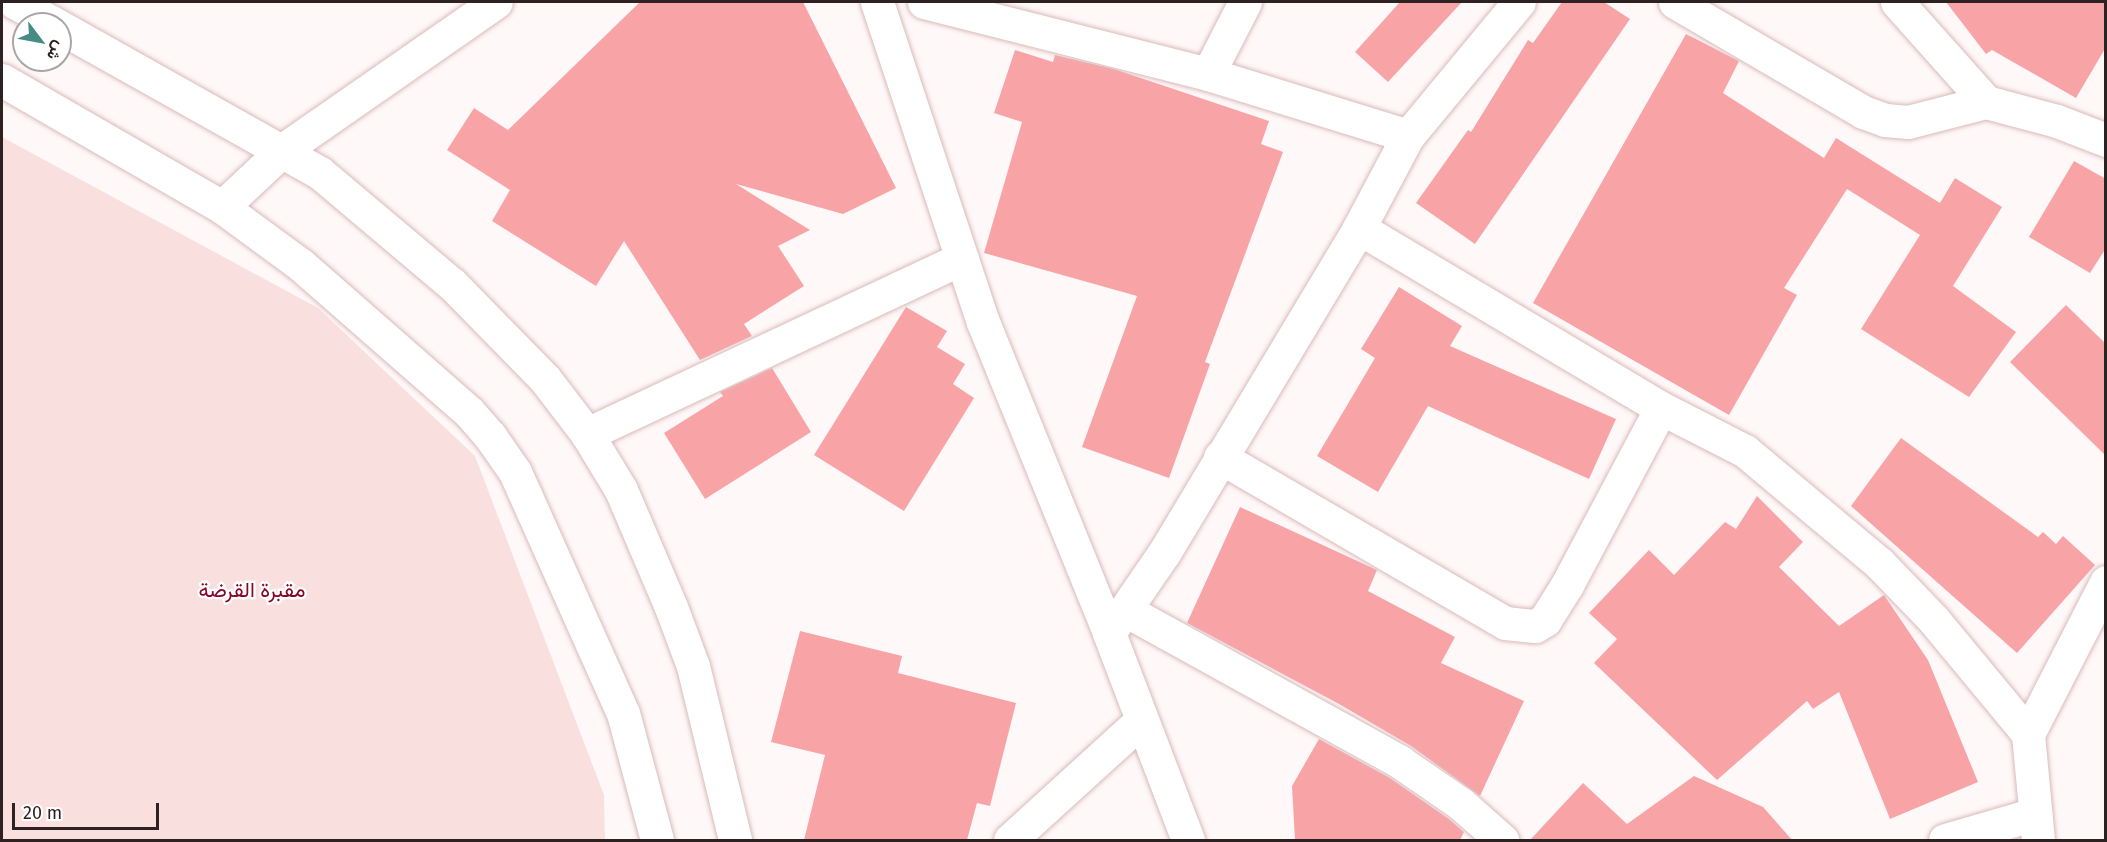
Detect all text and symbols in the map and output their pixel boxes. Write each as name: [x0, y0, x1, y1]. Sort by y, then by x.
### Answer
north arrow: [12, 12, 72, 72]
text: ش: [43, 38, 69, 64]
park label: مقبرة القرضة: [198, 577, 306, 603]
scale bar: [15, 791, 162, 829]
text: 20 m: [23, 802, 62, 824]

